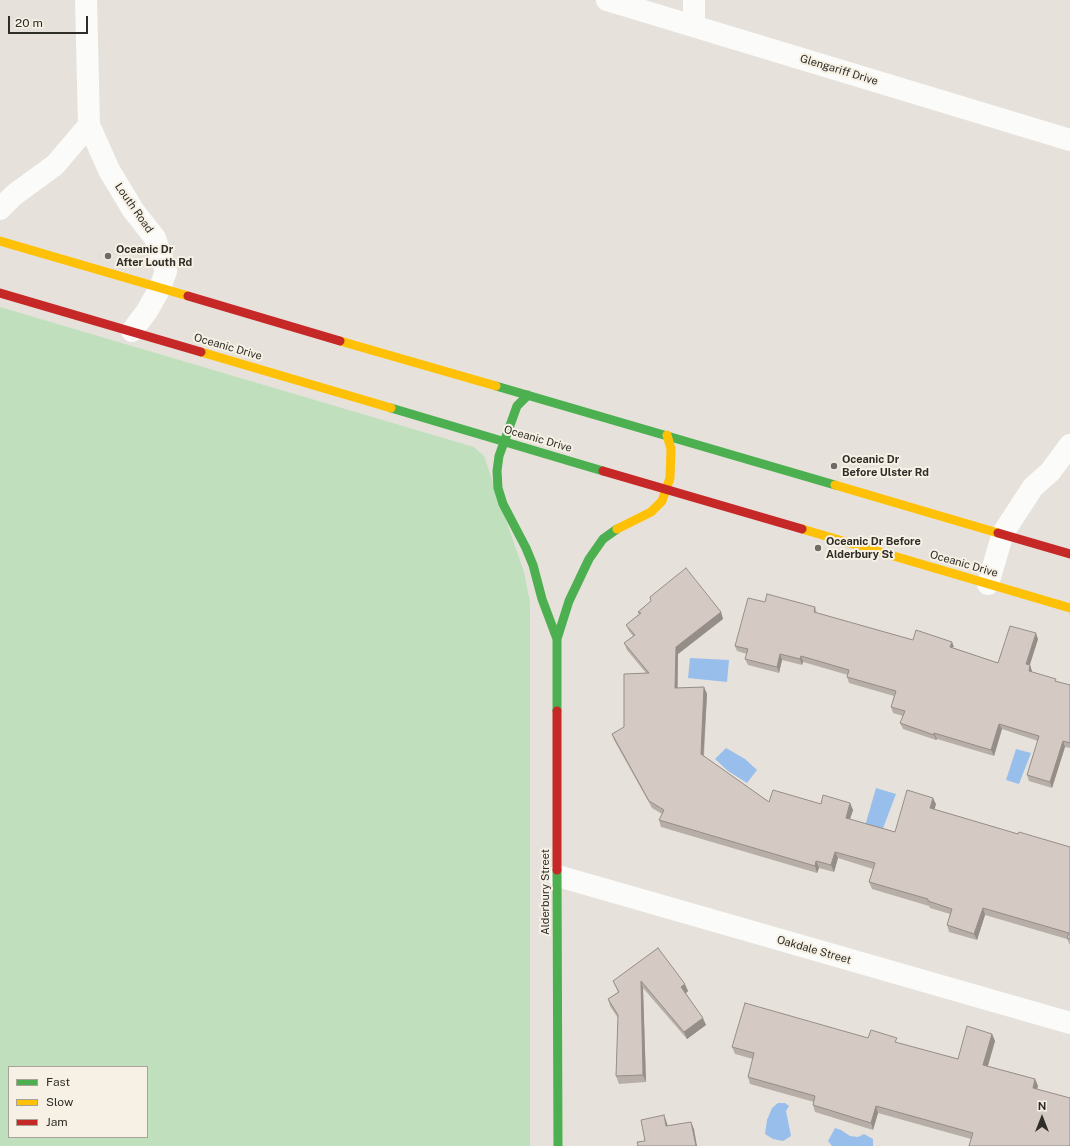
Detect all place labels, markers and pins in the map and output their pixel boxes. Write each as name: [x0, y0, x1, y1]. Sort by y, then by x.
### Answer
place label: Oceanic Dr After Louth Rd: [116, 243, 192, 269]
marker: Oceanic Dr After Louth Rd: [103, 251, 113, 261]
place label: Oceanic Dr Before Ulster Rd: [842, 453, 929, 479]
marker: Oceanic Dr Before Ulster Rd: [829, 461, 839, 471]
place label: Oceanic Dr Before Alderbury St: [826, 535, 921, 561]
marker: Oceanic Dr Before Alderbury St: [813, 543, 823, 553]

